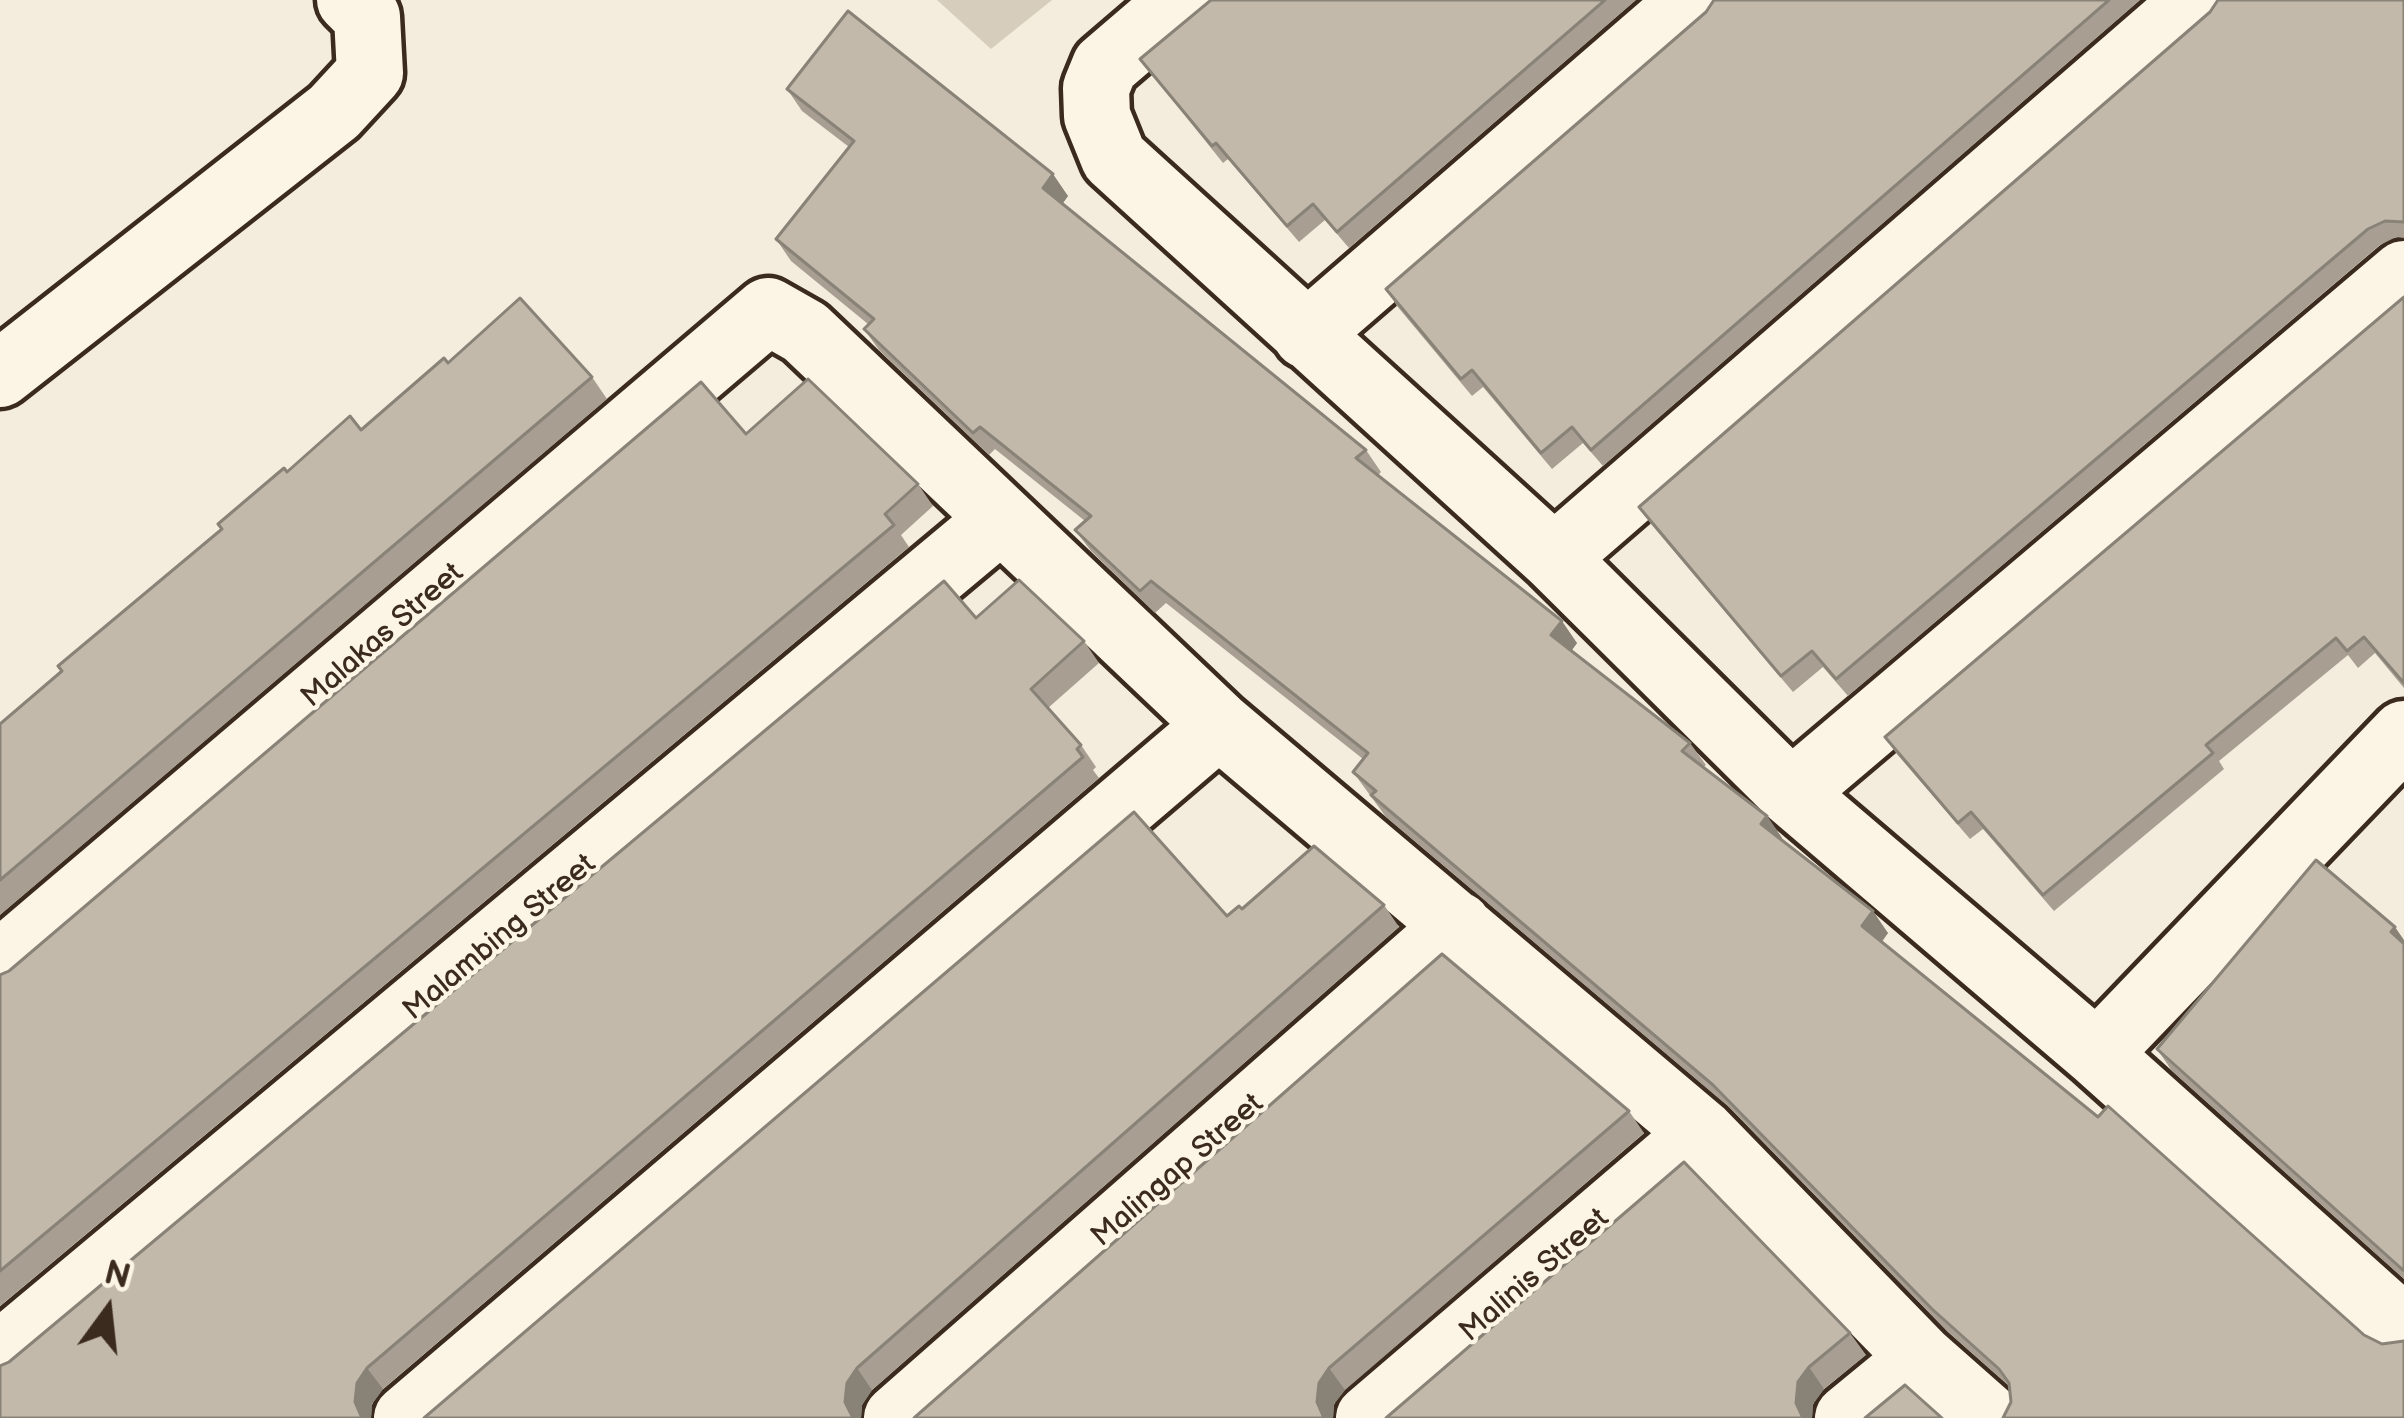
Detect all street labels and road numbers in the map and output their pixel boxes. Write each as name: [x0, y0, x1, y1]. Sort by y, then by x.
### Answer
street label: Malakas Street: [295, 556, 471, 716]
street label: Malambing Street: [396, 847, 604, 1029]
street label: Malingap Street: [1085, 1087, 1271, 1255]
street label: Malinis Street: [1453, 1201, 1617, 1351]

